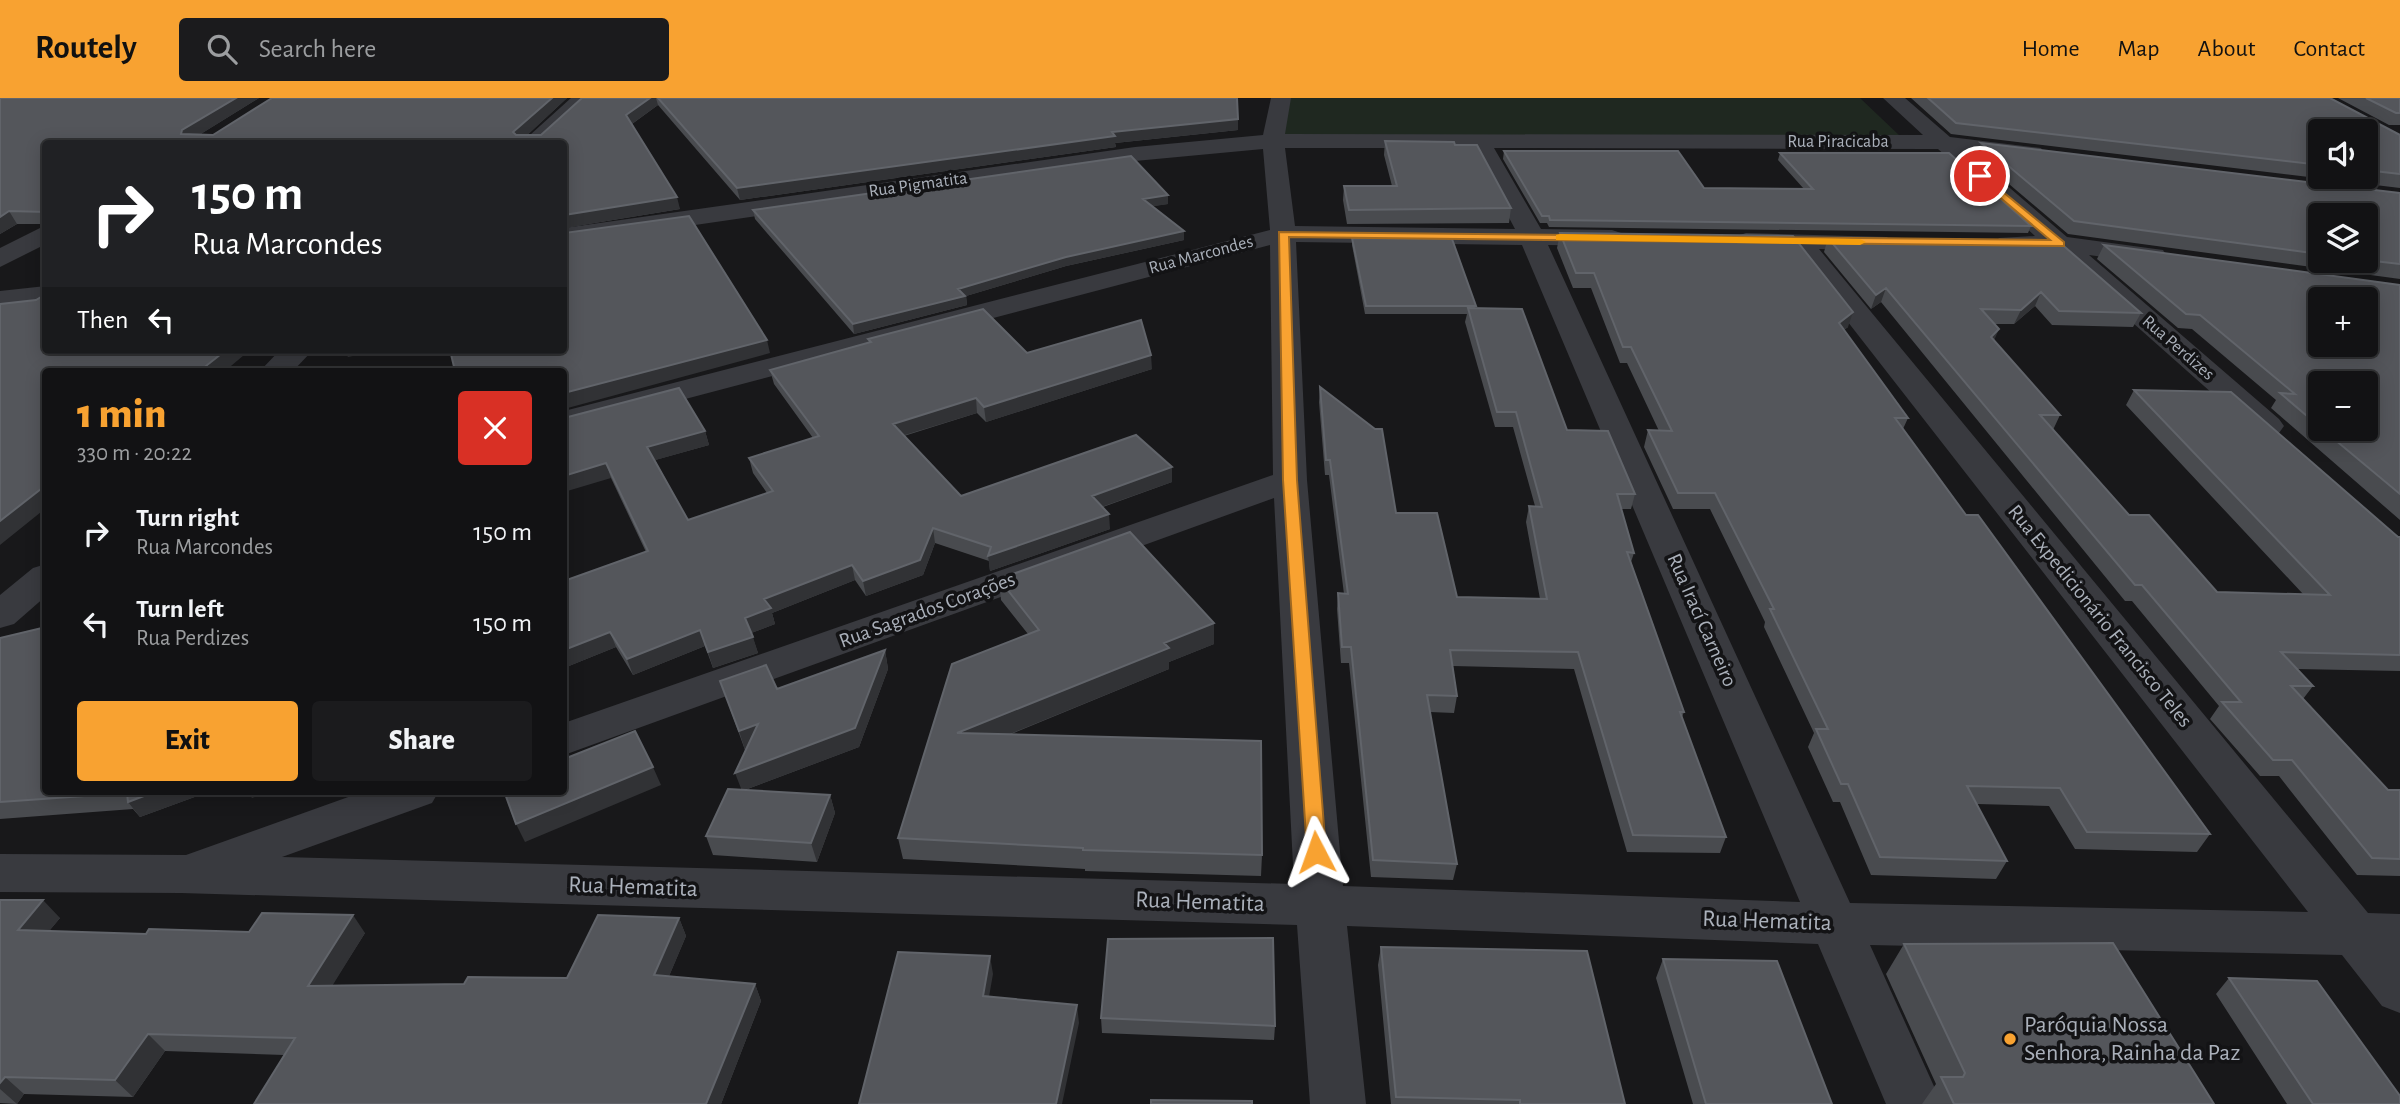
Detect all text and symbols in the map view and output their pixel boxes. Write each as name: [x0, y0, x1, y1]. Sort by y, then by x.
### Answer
search box: [179, 18, 669, 81]
icon: search: [203, 30, 241, 68]
text: Routely: [35, 32, 137, 65]
text: Search here: [259, 36, 376, 62]
text: Home: [2022, 37, 2080, 61]
text: Map: [2118, 37, 2160, 61]
text: About: [2198, 37, 2255, 61]
text: Contact: [2293, 37, 2365, 61]
map controls: [2308, 119, 2378, 441]
button: sound: [2308, 119, 2378, 189]
street label: Rua Piracicaba: [1787, 133, 1889, 151]
pin: [1950, 146, 2010, 206]
icon: arrive: [1961, 157, 1999, 195]
icon: right: [77, 168, 168, 259]
street label: Rua Pigmatita: [868, 169, 968, 201]
text: 150 m: [192, 170, 303, 219]
button: layers: [2308, 203, 2378, 273]
text: Rua Marcondes: [192, 228, 383, 260]
street label: Rua Marcondes: [1147, 232, 1255, 278]
button: +: [2308, 287, 2378, 357]
icon: left: [142, 301, 180, 339]
text: Then: [77, 307, 128, 333]
street label: Rua Perdizes: [2139, 312, 2217, 384]
button: −: [2308, 371, 2378, 441]
button: close: [458, 391, 532, 465]
text: 1 min: [77, 393, 166, 435]
text: 330 m · 20:22: [77, 442, 192, 465]
street label: Rua Expedicionário Francisco Teles: [2004, 501, 2196, 731]
text: Turn right: [136, 505, 239, 531]
icon: right: [77, 514, 115, 552]
text: 150 m: [473, 519, 532, 545]
text: Rua Marcondes: [136, 536, 273, 559]
street label: Rua Irací Carneiro: [1663, 550, 1741, 690]
street label: Rua Sagrados Corações: [836, 568, 1018, 652]
text: Turn left: [136, 596, 224, 622]
icon: left: [77, 605, 115, 643]
text: 150 m: [473, 610, 532, 636]
text: Rua Perdizes: [136, 627, 249, 650]
button: Exit: [77, 701, 298, 781]
button: Share: [312, 701, 532, 781]
position arrow: [1279, 815, 1353, 889]
street label: Rua Hematita: [568, 873, 698, 901]
street label: Rua Hematita: [1135, 888, 1265, 916]
street label: Rua Hematita: [1702, 907, 1832, 935]
place label: Paróquia Nossa Senhora, Rainha da Paz: [2024, 1013, 2240, 1065]
marker: Paróquia Nossa Senhora, Rainha da Paz: [2002, 1031, 2018, 1047]

